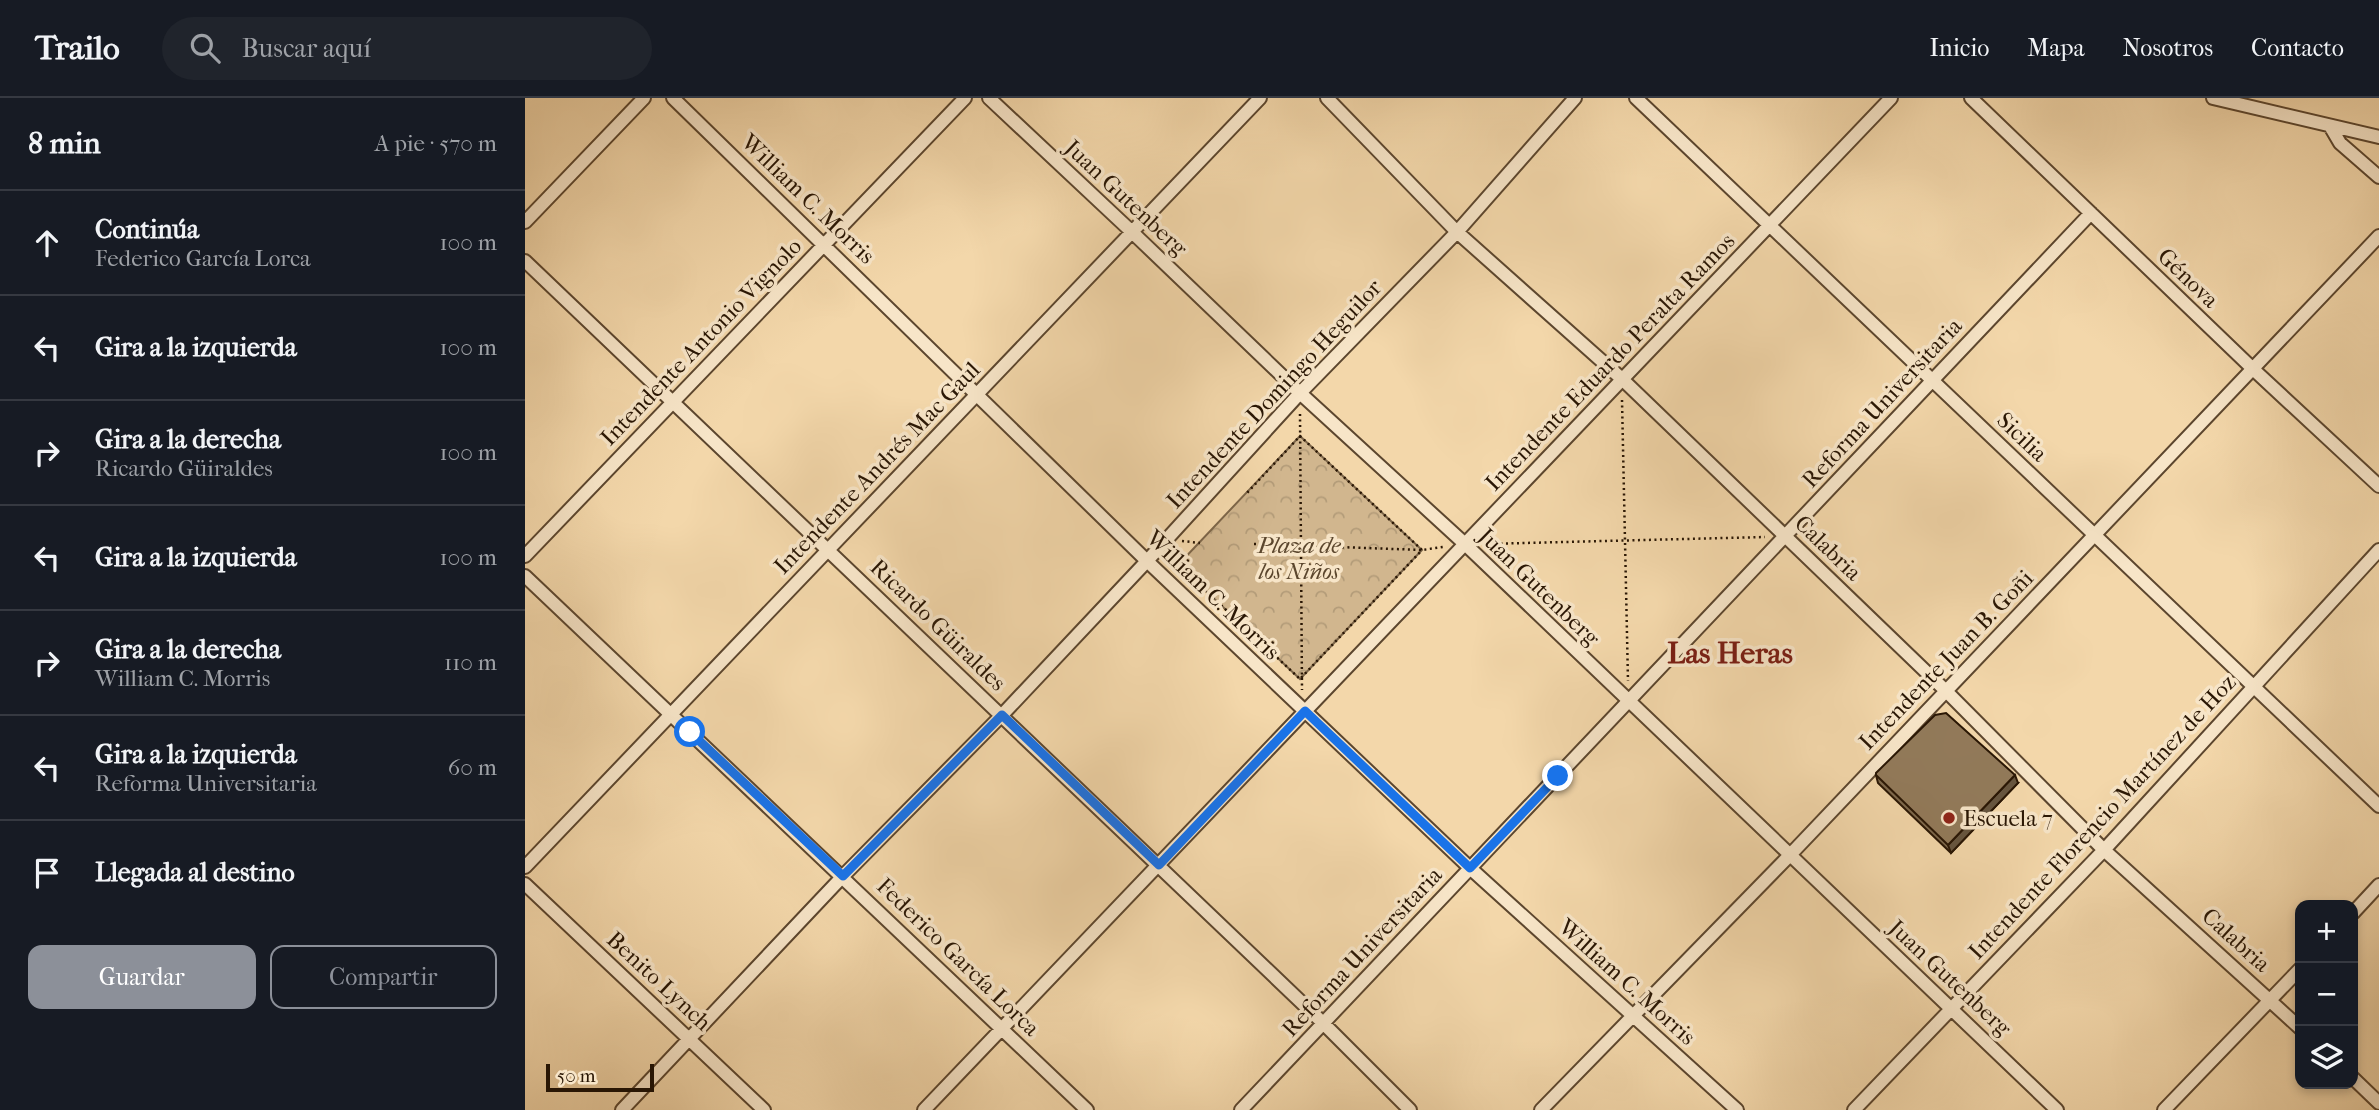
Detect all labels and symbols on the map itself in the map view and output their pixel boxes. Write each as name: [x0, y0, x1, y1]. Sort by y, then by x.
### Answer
street label: William C. Morris: [735, 128, 880, 270]
street label: Juan Gutenberg: [1058, 133, 1193, 262]
street label: Intendente Eduardo Peralta Ramos: [1480, 228, 1740, 496]
street label: Intendente Antonio Vignolo: [595, 233, 807, 451]
street label: Génova: [2152, 243, 2224, 314]
street label: Intendente Domingo Heguilor: [1161, 274, 1387, 514]
street label: Reforma Universitaria: [1796, 312, 1968, 493]
street label: Intendente Andrés Mac Gaul: [768, 356, 986, 580]
street label: Sicilia: [1991, 407, 2053, 468]
street label: Calabria: [1789, 510, 1867, 587]
street label: Juan Gutenberg: [1471, 521, 1606, 652]
street label: William C. Morris: [1140, 524, 1285, 666]
park label: Plaza de los Niños: [1256, 532, 1341, 585]
street label: Ricardo Güiraldes: [865, 554, 1011, 696]
street label: Intendente Juan B. Goñi: [1853, 565, 2039, 755]
district label: Las Heras: [1667, 636, 1793, 671]
street label: Intendente Florencio Martínez de Hoz: [1963, 669, 2241, 965]
route start: [674, 716, 705, 747]
route end: [1542, 760, 1573, 791]
place label: Escuela 7: [1963, 805, 2053, 832]
marker: Escuela 7: [1941, 810, 1957, 826]
street label: Reforma Universitaria: [1276, 861, 1448, 1042]
street label: Federico García Lorca: [871, 872, 1045, 1042]
street label: Calabria: [2196, 902, 2276, 978]
street label: William C. Morris: [1552, 913, 1701, 1051]
street label: Juan Gutenberg: [1882, 913, 2017, 1042]
street label: Benito Lynch: [601, 926, 717, 1036]
scale bar: [546, 1061, 655, 1093]

